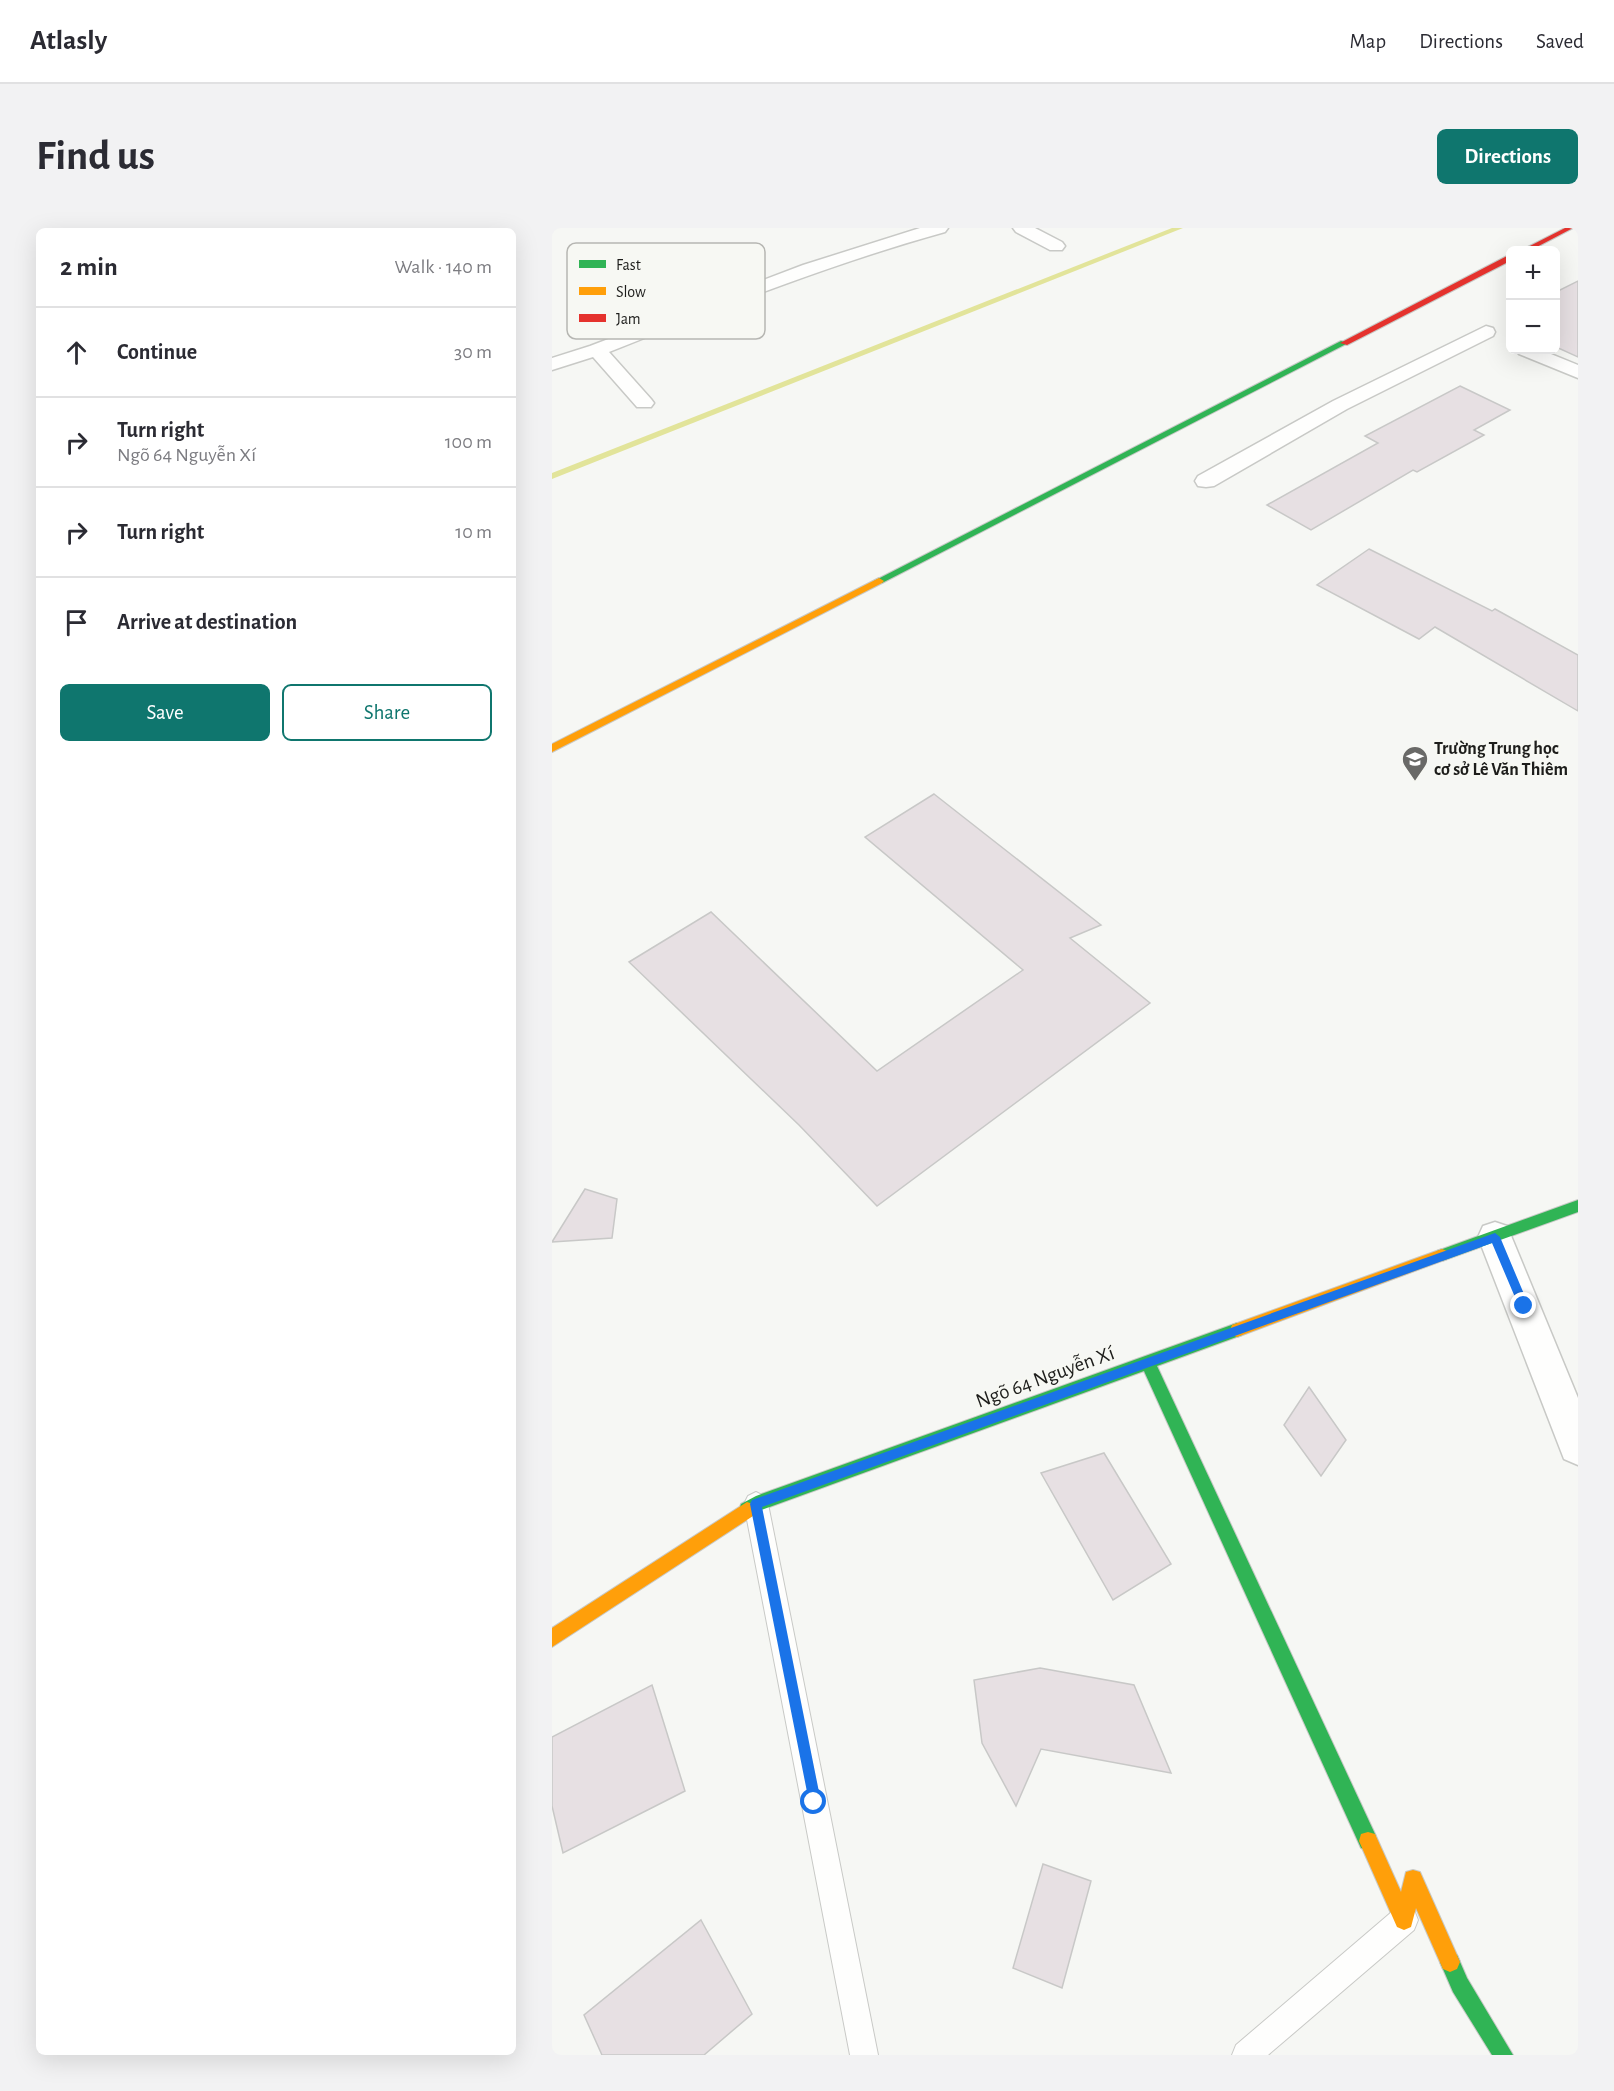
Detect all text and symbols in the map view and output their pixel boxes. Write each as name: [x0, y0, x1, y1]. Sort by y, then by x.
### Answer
text: Atlasly: [30, 27, 107, 55]
text: Map: [1350, 31, 1386, 52]
text: Directions: [1419, 31, 1503, 52]
text: Saved: [1536, 31, 1584, 52]
button: Directions: [1437, 129, 1578, 184]
text: Find us: [36, 135, 155, 177]
legend: [567, 243, 765, 339]
map controls: [1506, 246, 1560, 354]
button: +: [1506, 246, 1560, 300]
text: 2 min: [60, 254, 118, 280]
text: Walk · 140 m: [394, 257, 492, 277]
text: Fast: [616, 257, 641, 273]
text: Slow: [616, 284, 646, 300]
button: −: [1506, 300, 1560, 354]
text: Jam: [616, 311, 641, 327]
icon: ahead: [60, 336, 93, 369]
text: Continue: [117, 341, 197, 363]
text: 30 m: [454, 342, 492, 362]
text: Turn right: [117, 419, 204, 441]
icon: right: [60, 426, 93, 459]
text: 100 m: [445, 432, 492, 452]
text: Ngõ 64 Nguyễn Xí: [117, 445, 256, 465]
icon: right: [60, 516, 93, 549]
text: Turn right: [117, 521, 204, 543]
text: 10 m: [455, 522, 492, 542]
icon: arrive: [60, 606, 93, 639]
text: Arrive at destination: [117, 611, 297, 633]
button: Save: [60, 684, 270, 741]
button: Share: [282, 684, 492, 741]
place label: Trường Trung học cơ sở Lê Văn Thiêm: [1434, 740, 1568, 779]
school or university icon: Trường Trung học cơ sở Lê Văn Thiêm: [1400, 744, 1430, 782]
route end: [1510, 1292, 1536, 1318]
street label: Ngõ 64 Nguyễn Xí: [972, 1341, 1118, 1412]
route start: [800, 1788, 826, 1814]

